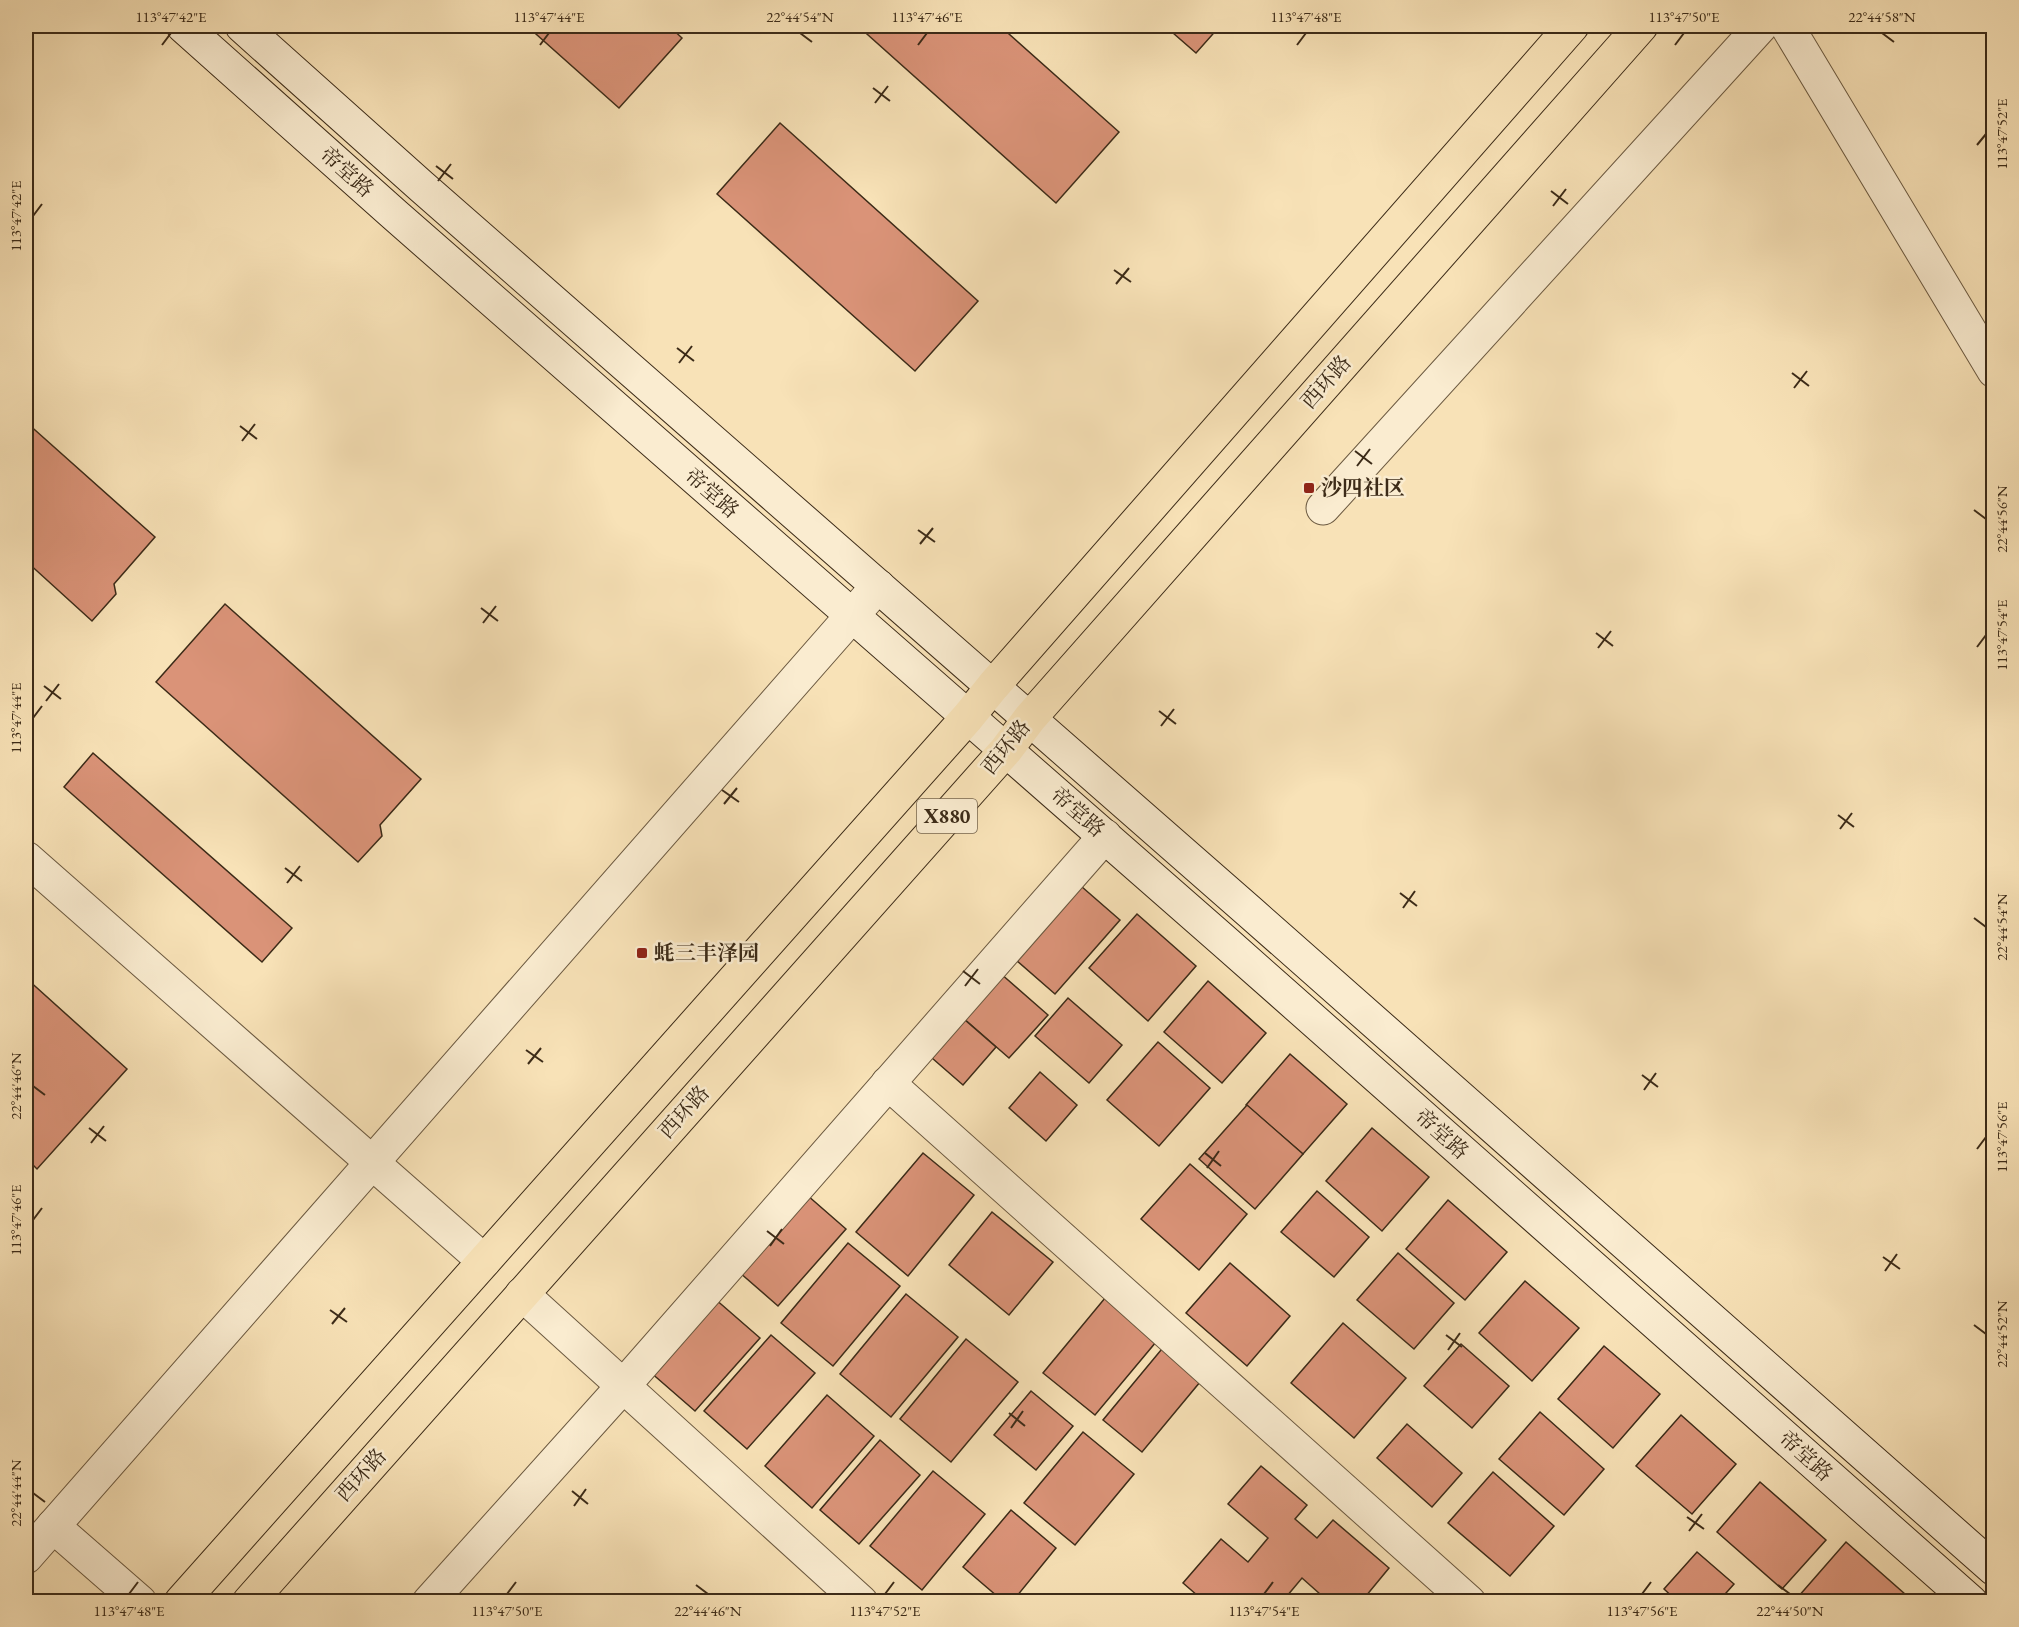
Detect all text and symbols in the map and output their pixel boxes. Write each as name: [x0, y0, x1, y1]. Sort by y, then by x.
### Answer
text: 113°47'42"E: [135, 7, 207, 26]
text: 113°47'44"E: [513, 7, 585, 26]
text: 22°44'54"N: [766, 7, 834, 26]
text: 113°47'46"E: [891, 7, 963, 26]
text: 113°47'48"E: [1270, 7, 1342, 26]
text: 113°47'50"E: [1648, 7, 1720, 26]
text: 22°44'58"N: [1848, 7, 1916, 26]
text: 113°47'52"E: [1992, 98, 2011, 170]
street label: 帝堂路: [315, 141, 380, 203]
text: 113°47'42"E: [6, 180, 25, 252]
street label: 西环路: [1295, 349, 1356, 414]
street label: 帝堂路: [680, 462, 745, 523]
place label: 沙四社区: [1321, 474, 1405, 501]
marker: 沙四社区: [1302, 481, 1316, 495]
text: 22°44'56"N: [1992, 485, 2011, 553]
text: 113°47'54"E: [1992, 599, 2011, 671]
text: 113°47'44"E: [6, 682, 25, 754]
street label: 西环路: [975, 714, 1036, 780]
street label: 帝堂路: [1046, 781, 1111, 842]
road number: X880: [917, 799, 977, 833]
text: 22°44'54"N: [1992, 893, 2011, 961]
place label: 蚝三丰泽园: [654, 939, 759, 966]
marker: 蚝三丰泽园: [635, 946, 649, 960]
text: 22°44'46"N: [6, 1052, 25, 1120]
street label: 西环路: [653, 1079, 715, 1144]
text: 113°47'56"E: [1992, 1101, 2011, 1173]
street label: 帝堂路: [1410, 1103, 1475, 1165]
text: 113°47'46"E: [6, 1184, 25, 1256]
text: 22°44'52"N: [1992, 1300, 2011, 1368]
street label: 帝堂路: [1774, 1425, 1839, 1487]
street label: 西环路: [330, 1442, 392, 1507]
text: 22°44'44"N: [6, 1459, 25, 1527]
text: 113°47'48"E: [93, 1601, 165, 1620]
text: 113°47'50"E: [471, 1601, 543, 1620]
text: 22°44'46"N: [674, 1601, 742, 1620]
text: 113°47'52"E: [849, 1601, 921, 1620]
text: 113°47'54"E: [1228, 1601, 1300, 1620]
text: 113°47'56"E: [1606, 1601, 1678, 1620]
text: 22°44'50"N: [1756, 1601, 1824, 1620]

